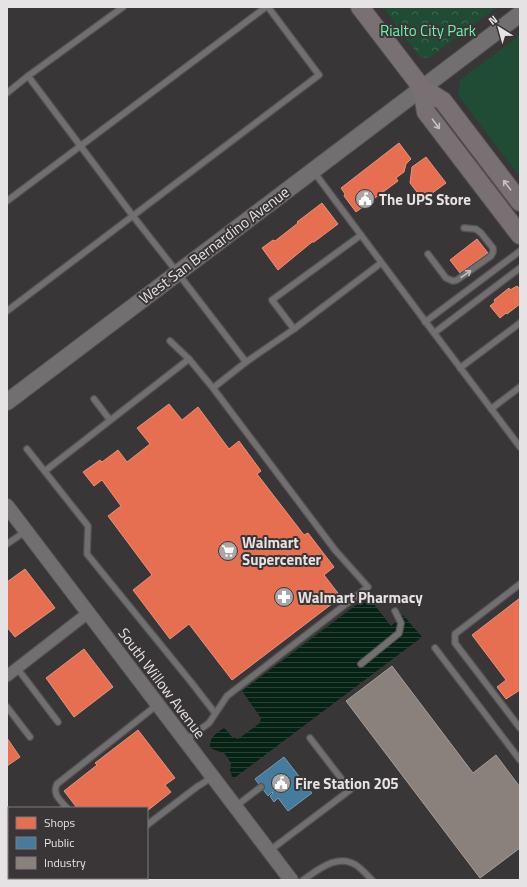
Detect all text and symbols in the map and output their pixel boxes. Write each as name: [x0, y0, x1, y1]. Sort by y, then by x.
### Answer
north arrow: [479, 8, 519, 48]
text: N: [485, 11, 501, 29]
park label: Rialto City Park: [380, 19, 476, 42]
one-way arrow: [431, 118, 440, 129]
one-way arrow: [503, 180, 511, 191]
street label: West San Bernardino Avenue: [134, 181, 294, 309]
public building icon: The UPS Store: [354, 188, 376, 210]
place label: The UPS Store: [379, 188, 471, 211]
one-way arrow: [461, 270, 472, 278]
place label: Walmart Supercenter: [242, 531, 322, 571]
supermarket icon: Walmart Supercenter: [217, 540, 239, 562]
pharmacy icon: Walmart Pharmacy: [273, 586, 295, 608]
place label: Walmart Pharmacy: [298, 586, 423, 609]
street label: South Willow Avenue: [113, 623, 211, 743]
public building icon: Fire Station 205: [270, 772, 292, 794]
place label: Fire Station 205: [295, 772, 399, 795]
legend: [8, 807, 148, 879]
text: Shops: [44, 813, 76, 832]
text: Public: [44, 833, 74, 852]
text: Industry: [44, 853, 86, 872]

